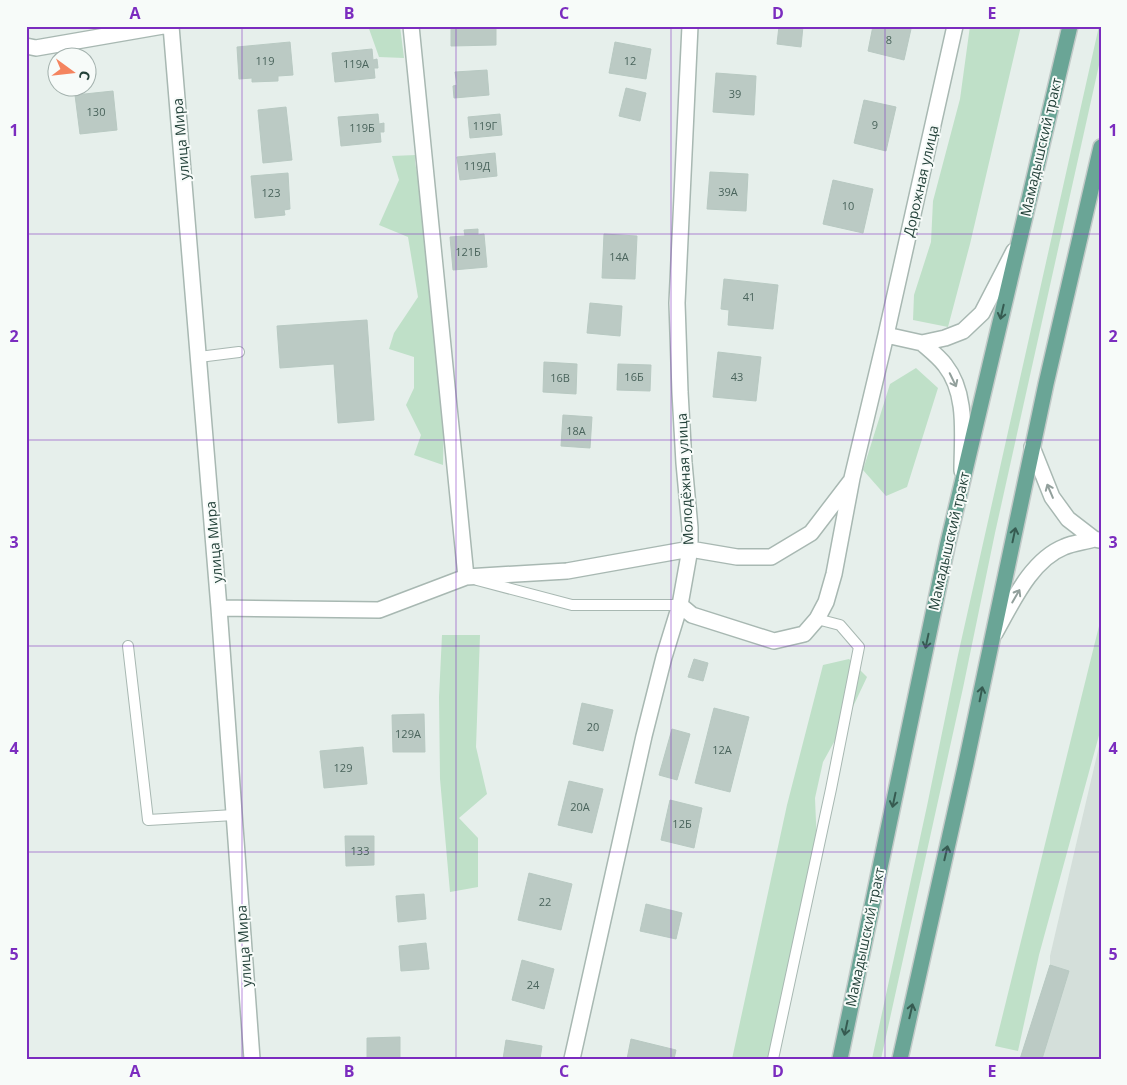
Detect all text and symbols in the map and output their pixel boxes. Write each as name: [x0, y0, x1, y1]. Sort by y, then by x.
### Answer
text: A: [129, 2, 141, 24]
text: B: [344, 2, 354, 24]
text: C: [559, 2, 569, 24]
text: D: [772, 2, 784, 24]
text: E: [988, 2, 997, 24]
house number: 8: [886, 32, 892, 47]
north arrow: [48, 48, 98, 98]
house number: 119: [256, 53, 274, 68]
house number: 12: [624, 53, 636, 68]
house number: 119А: [343, 56, 369, 71]
text: С: [75, 69, 95, 82]
street label: Мамадышский тракт: [1015, 75, 1066, 218]
house number: 39: [729, 86, 741, 101]
street label: улица Мира: [167, 97, 194, 181]
house number: 130: [87, 104, 105, 119]
house number: 9: [872, 117, 878, 132]
house number: 119Г: [473, 118, 498, 133]
text: 1: [9, 119, 19, 141]
text: 1: [1108, 119, 1118, 141]
house number: 119Б: [349, 120, 375, 135]
street label: Дорожная улица: [898, 123, 943, 238]
house number: 119Д: [464, 158, 491, 173]
house number: 39А: [718, 184, 738, 199]
house number: 123: [262, 185, 280, 200]
house number: 10: [842, 198, 854, 213]
house number: 121Б: [455, 244, 481, 259]
house number: 14А: [609, 249, 629, 264]
house number: 41: [743, 289, 755, 304]
one-way arrow: [997, 304, 1006, 320]
text: 2: [9, 325, 19, 347]
text: 2: [1108, 325, 1118, 347]
house number: 16Б: [624, 369, 644, 384]
house number: 43: [731, 369, 743, 384]
house number: 16В: [550, 370, 570, 385]
one-way arrow: [949, 372, 959, 387]
street label: Молодёжная улица: [672, 413, 697, 546]
house number: 18А: [566, 423, 586, 438]
street label: Мамадышский тракт: [923, 469, 974, 612]
one-way arrow: [1044, 484, 1054, 499]
street label: улица Мира: [200, 500, 227, 584]
one-way arrow: [1010, 527, 1019, 543]
text: 3: [9, 531, 19, 553]
text: 3: [1108, 531, 1118, 553]
one-way arrow: [1011, 588, 1021, 603]
one-way arrow: [922, 633, 931, 649]
one-way arrow: [976, 686, 986, 702]
house number: 20: [587, 719, 599, 734]
house number: 129А: [395, 726, 421, 741]
text: 4: [9, 737, 19, 759]
text: 4: [1108, 737, 1118, 759]
house number: 12А: [712, 742, 732, 757]
house number: 129: [334, 760, 352, 775]
one-way arrow: [889, 792, 898, 808]
house number: 20А: [570, 799, 590, 814]
house number: 12Б: [672, 816, 692, 831]
house number: 133: [351, 843, 369, 858]
one-way arrow: [942, 845, 952, 861]
street label: Мамадышский тракт: [840, 865, 889, 1008]
house number: 22: [539, 894, 551, 909]
street label: улица Мира: [231, 904, 256, 988]
text: 5: [9, 943, 19, 965]
text: 5: [1108, 943, 1118, 965]
house number: 24: [527, 977, 540, 992]
one-way arrow: [907, 1004, 916, 1020]
one-way arrow: [841, 1019, 850, 1035]
text: A: [129, 1060, 141, 1082]
text: B: [344, 1060, 354, 1082]
text: C: [559, 1060, 569, 1082]
text: D: [772, 1060, 784, 1082]
text: E: [988, 1060, 997, 1082]

